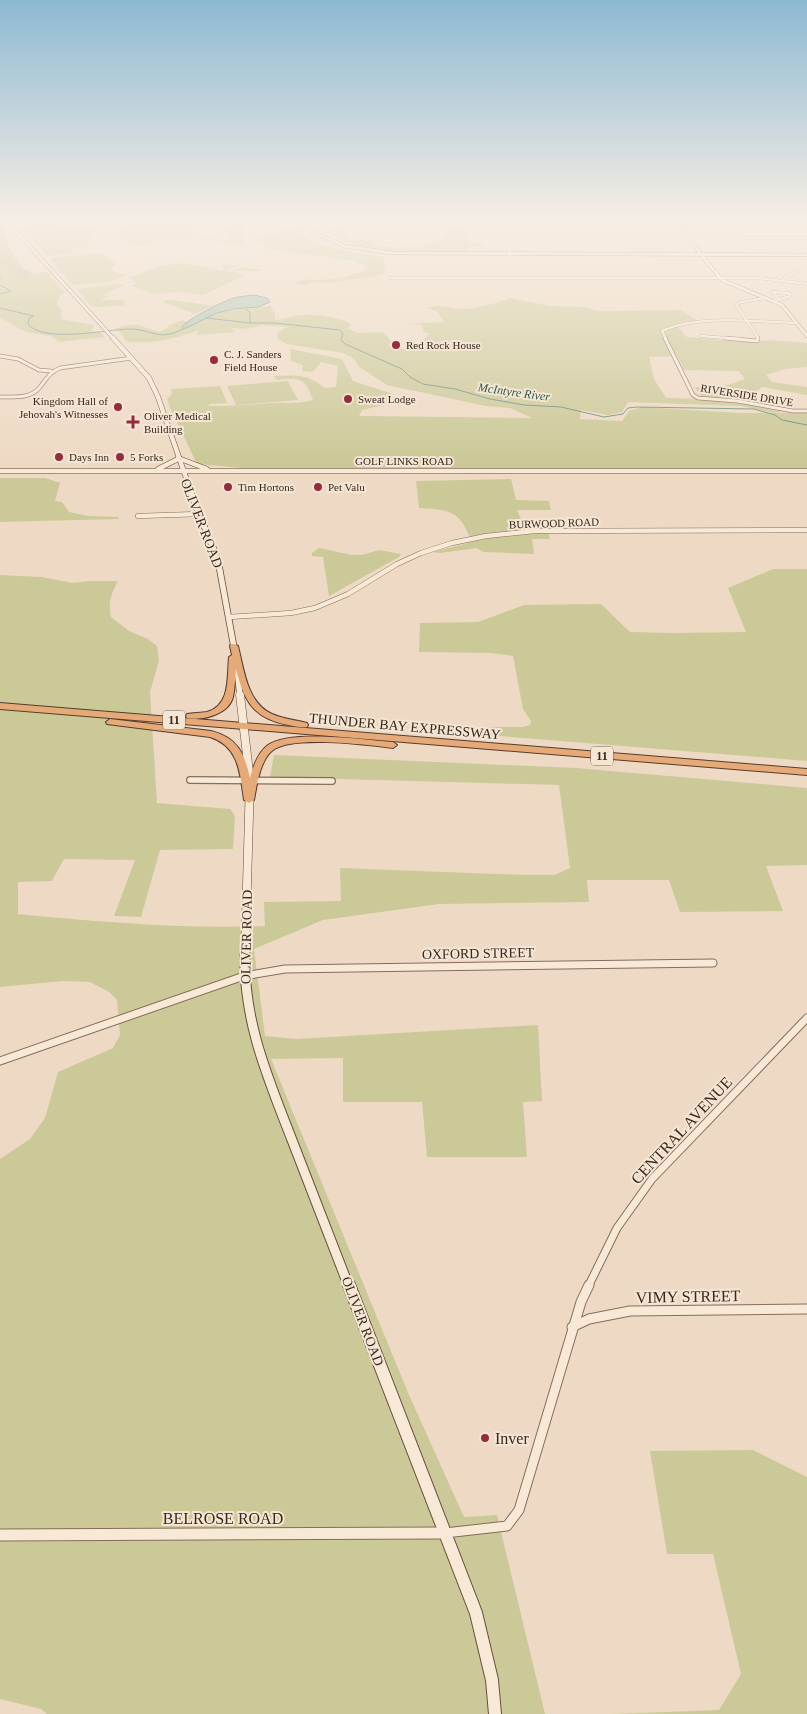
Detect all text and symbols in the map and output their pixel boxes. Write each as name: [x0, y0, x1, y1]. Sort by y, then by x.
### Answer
marker: Red Rock House: [390, 339, 402, 351]
place label: Red Rock House: [406, 339, 481, 351]
place label: C. J. Sanders Field House: [224, 348, 281, 373]
marker: C. J. Sanders Field House: [208, 354, 220, 366]
water label: McIntyre River: [476, 380, 551, 404]
street label: RIVERSIDE DRIVE: [700, 382, 795, 408]
marker: Sweat Lodge: [342, 393, 354, 405]
place label: Sweat Lodge: [358, 393, 416, 405]
place label: Kingdom Hall of Jehovah's Witnesses: [19, 395, 108, 420]
marker: Kingdom Hall of Jehovah's Witnesses: [112, 401, 124, 413]
place label: Oliver Medical Building: [144, 410, 211, 435]
marker: Oliver Medical Building: [126, 415, 140, 429]
marker: Days Inn: [53, 451, 65, 463]
place label: Days Inn: [69, 451, 110, 463]
marker: 5 Forks: [114, 451, 126, 463]
place label: 5 Forks: [130, 451, 163, 463]
street label: GOLF LINKS ROAD: [355, 455, 453, 467]
street label: OLIVER ROAD: [178, 476, 225, 570]
marker: Tim Hortons: [222, 481, 234, 493]
place label: Tim Hortons: [238, 481, 294, 493]
marker: Pet Valu: [312, 481, 324, 493]
place label: Pet Valu: [328, 481, 365, 493]
street label: BURWOOD ROAD: [509, 515, 599, 531]
road number: 11: [163, 710, 185, 730]
street label: THUNDER BAY EXPRESSWAY: [309, 711, 501, 742]
road number: 11: [591, 746, 613, 766]
street label: OLIVER ROAD: [238, 890, 255, 984]
street label: OXFORD STREET: [422, 945, 535, 962]
street label: CENTRAL AVENUE: [627, 1073, 735, 1187]
street label: OLIVER ROAD: [339, 1274, 386, 1368]
street label: VIMY STREET: [636, 1287, 741, 1306]
place label: Inver: [495, 1430, 529, 1447]
marker: Inver: [479, 1432, 491, 1444]
street label: BELROSE ROAD: [163, 1510, 283, 1527]

